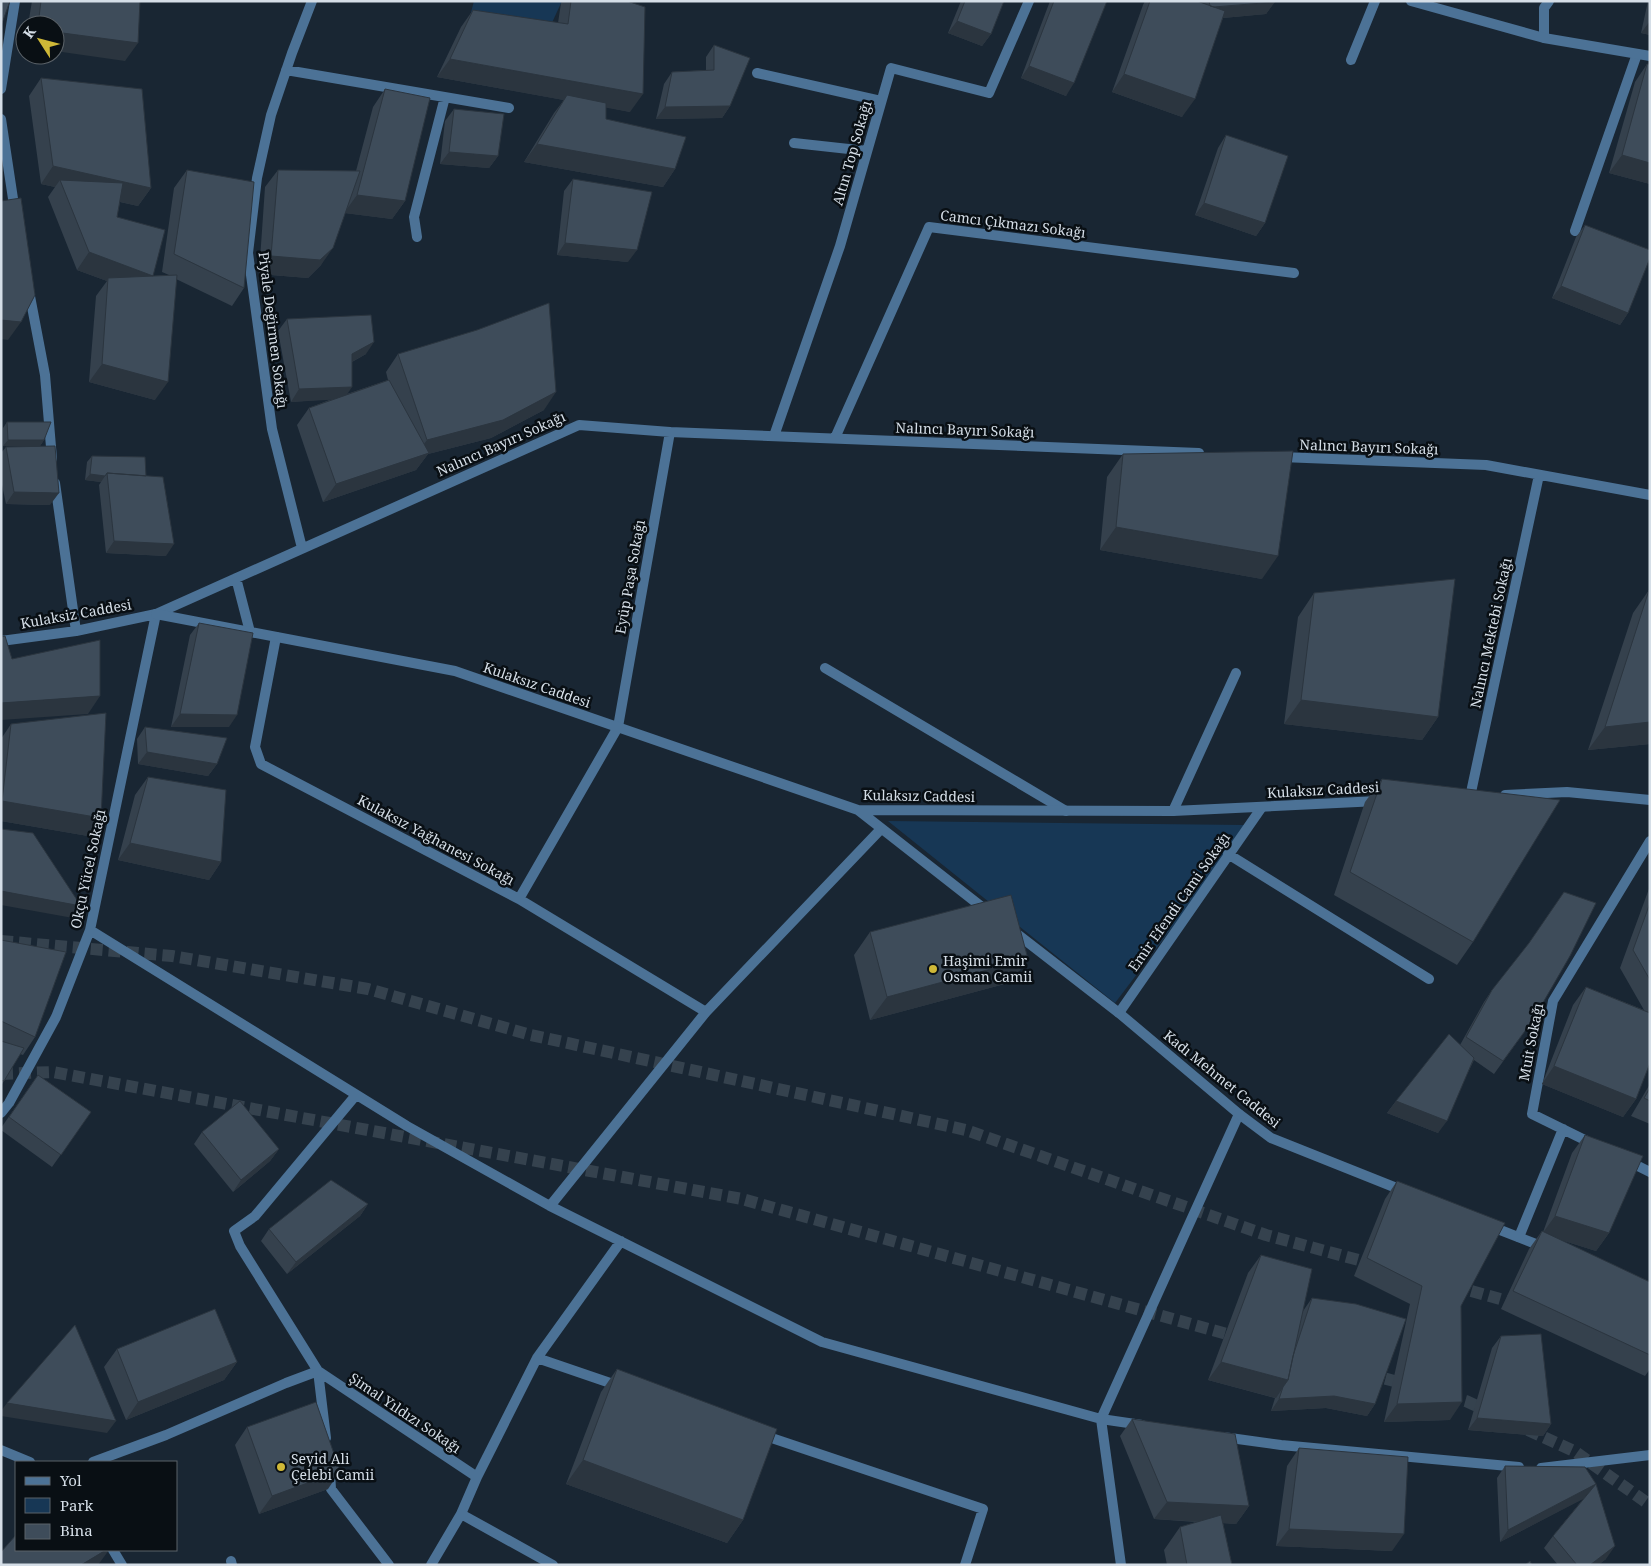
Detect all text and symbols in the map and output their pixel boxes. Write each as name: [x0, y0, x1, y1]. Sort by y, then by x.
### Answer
north arrow: [15, 15, 65, 65]
text: K: [18, 22, 40, 42]
street label: Altın Top Sokağı: [827, 98, 876, 208]
street label: Camcı Çıkmazı Sokağı: [939, 205, 1087, 242]
street label: Piyale Değirmen Sokağı: [254, 251, 293, 410]
street label: Nalıncı Bayırı Sokağı: [433, 406, 569, 481]
street label: Nalıncı Bayırı Sokağı: [895, 418, 1035, 441]
street label: Nalıncı Bayırı Sokağı: [1299, 435, 1439, 458]
street label: Eyüp Paşa Sokağı: [610, 518, 649, 636]
street label: Nalıncı Mektebi Sokağı: [1465, 556, 1516, 710]
street label: Kulaksiz Caddesi: [19, 594, 133, 633]
street label: Kulaksız Caddesi: [481, 657, 594, 712]
street label: Kulaksız Caddesi: [1266, 777, 1380, 802]
street label: Kulaksız Caddesi: [863, 785, 976, 806]
street label: Kulaksız Yağhanesi Sokağı: [354, 790, 519, 889]
street label: Okçu Yücel Sokağı: [66, 807, 110, 930]
street label: Emir Efendi Cami Sokağı: [1123, 828, 1234, 975]
place label: Haşimi Emir Osman Camii: [943, 951, 1033, 986]
marker: Haşimi Emir Osman Camii: [927, 963, 939, 975]
street label: Muit Sokağı: [1514, 1001, 1547, 1082]
street label: Kadı Mehmet Caddesi: [1160, 1026, 1285, 1132]
street label: Şimal Yıldızı Sokağı: [346, 1368, 465, 1457]
place label: Seyid Ali Çelebi Camii: [291, 1449, 375, 1484]
legend: [15, 1461, 178, 1551]
marker: Seyid Ali Çelebi Camii: [275, 1461, 287, 1473]
text: Yol: [59, 1470, 82, 1490]
text: Park: [60, 1495, 94, 1515]
text: Bina: [60, 1520, 93, 1540]

